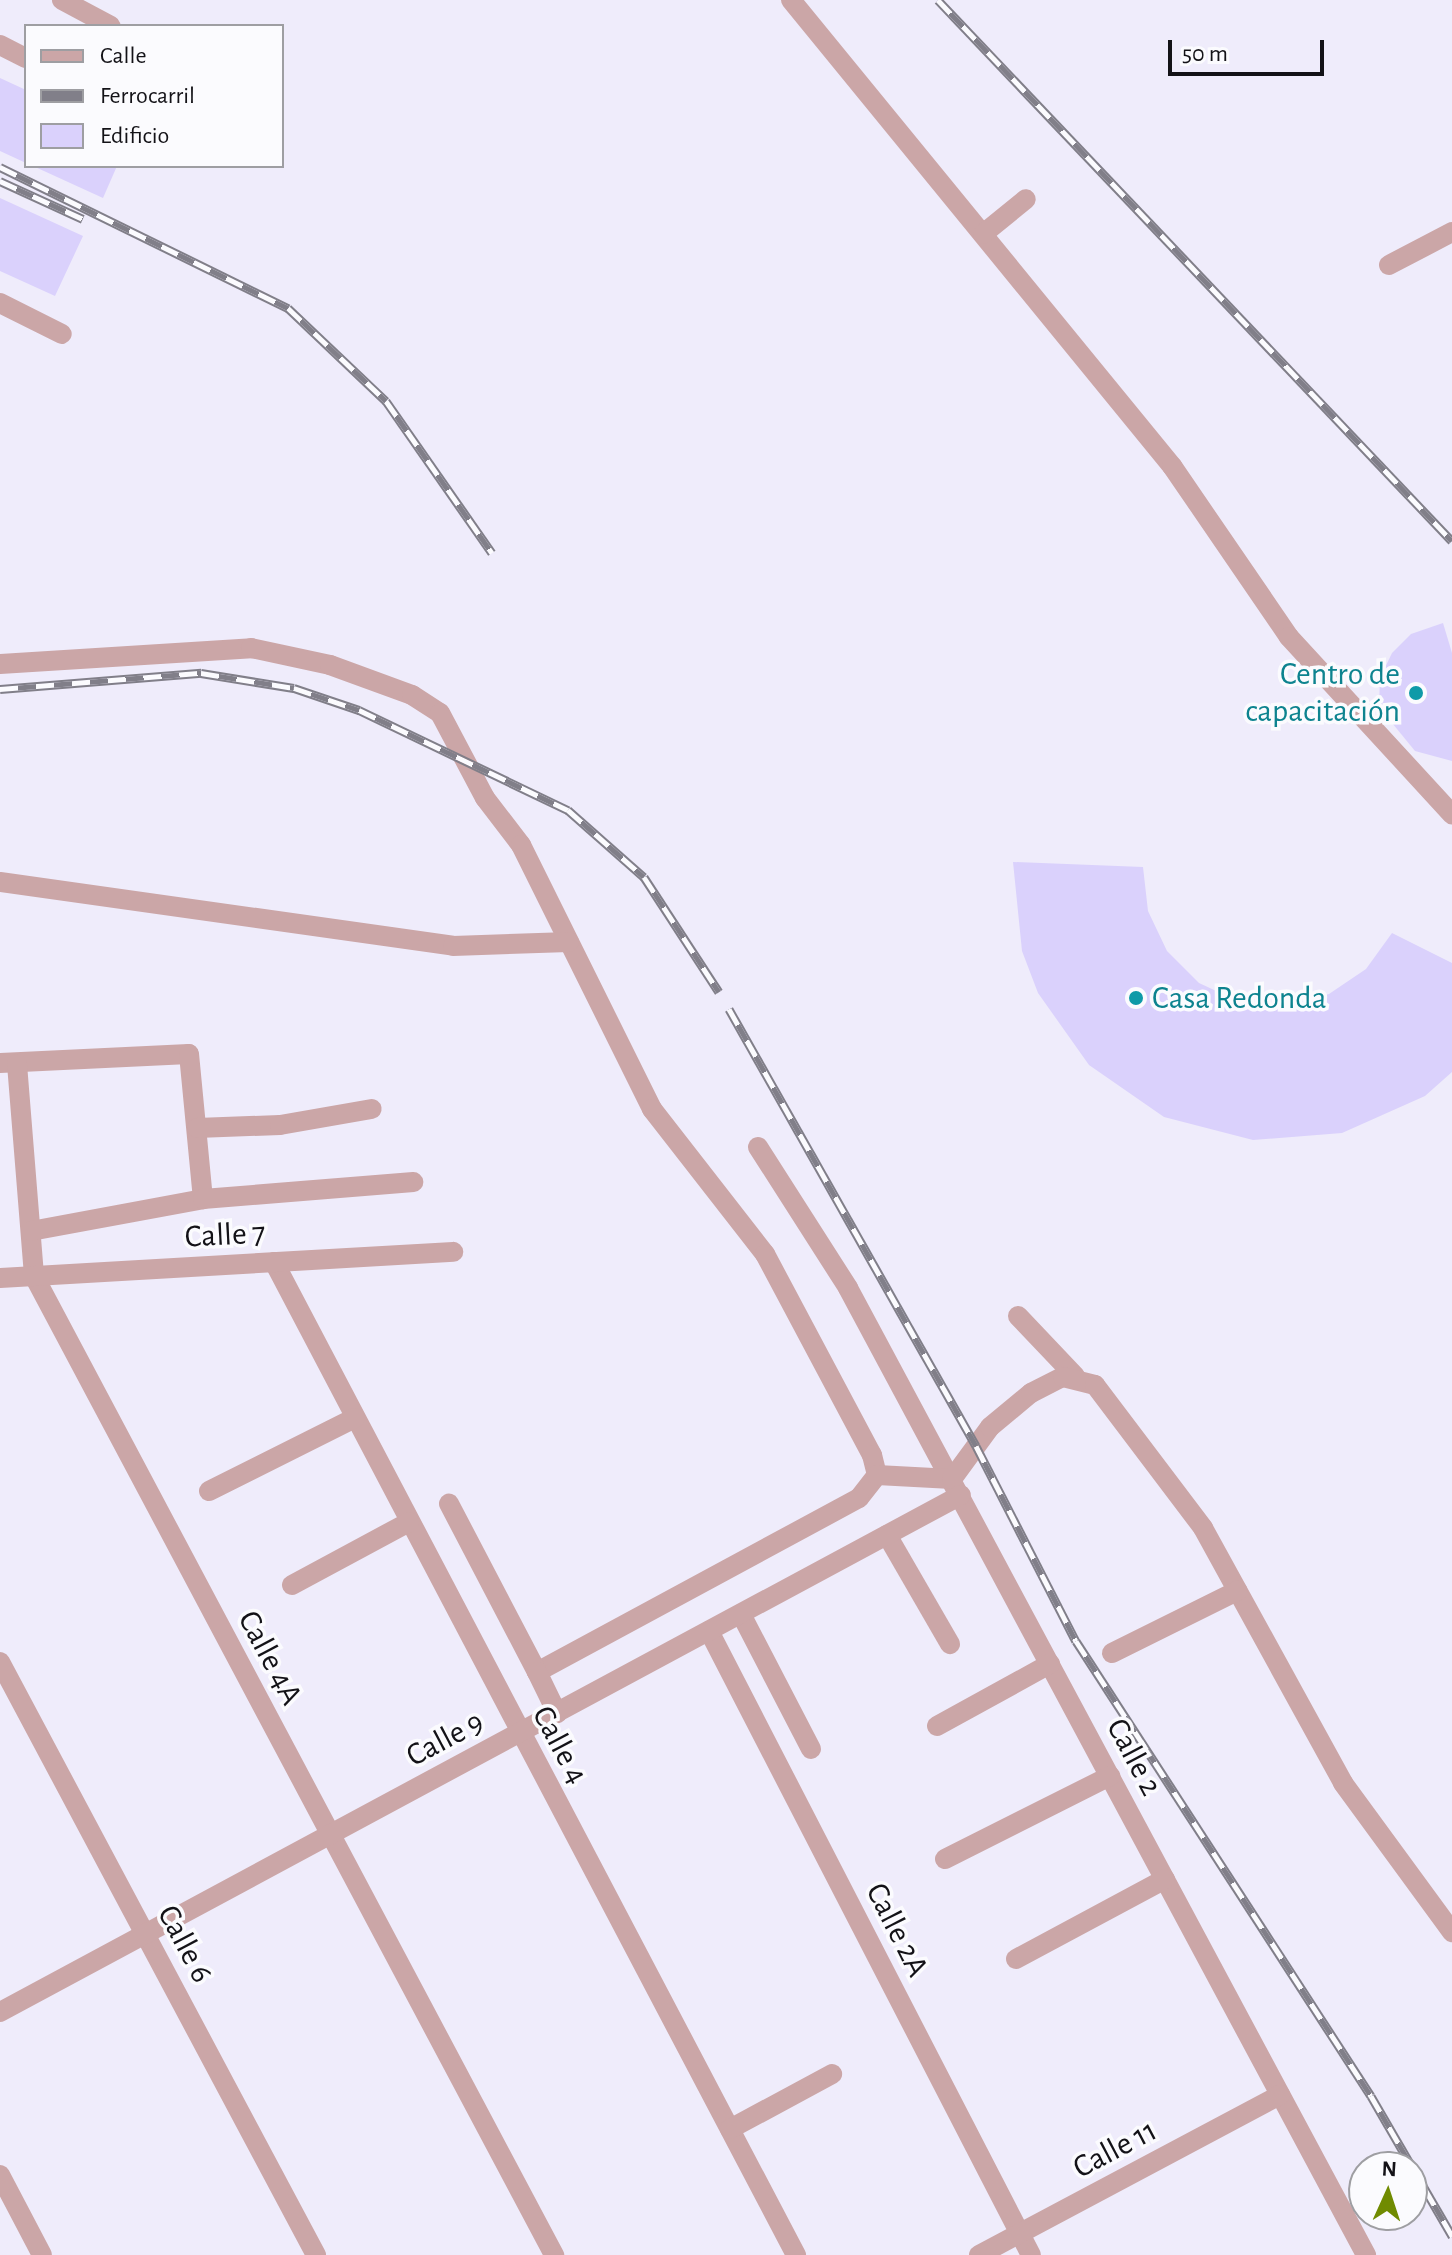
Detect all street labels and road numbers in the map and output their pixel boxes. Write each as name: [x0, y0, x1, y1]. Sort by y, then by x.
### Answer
street label: Calle 7: [184, 1214, 266, 1256]
street label: Calle 4A: [229, 1604, 311, 1712]
street label: Calle 4: [524, 1699, 596, 1791]
street label: Calle 9: [400, 1703, 490, 1775]
street label: Calle 2: [1098, 1712, 1170, 1802]
street label: Calle 2A: [857, 1877, 937, 1983]
street label: Calle 6: [149, 1899, 221, 1989]
street label: Calle 11: [1067, 2111, 1163, 2187]

